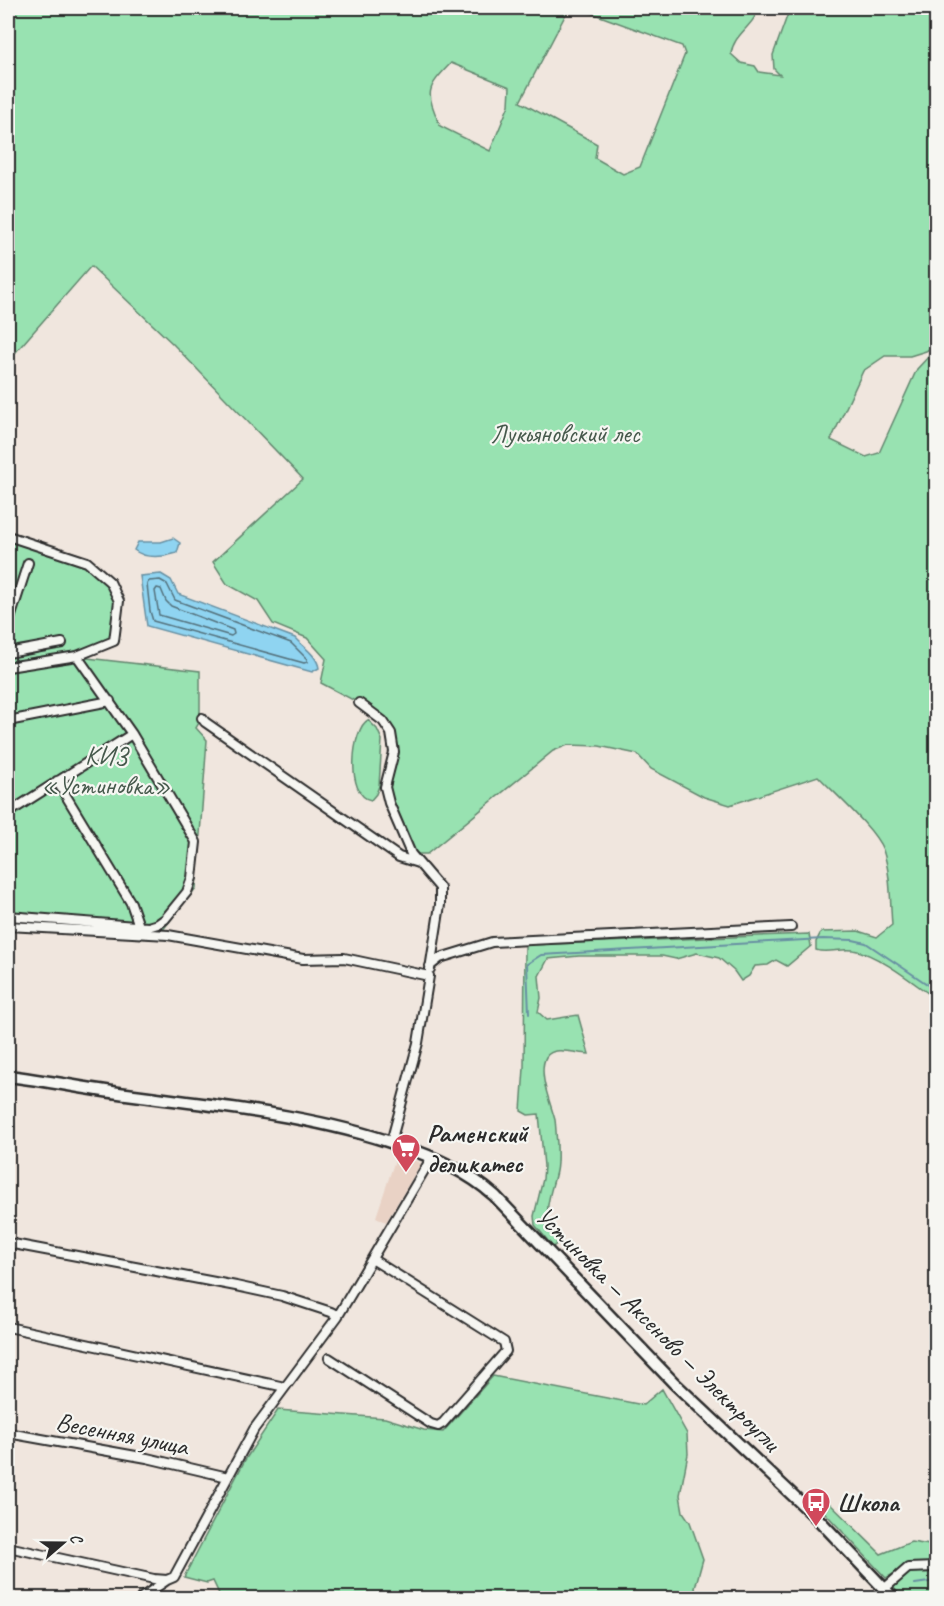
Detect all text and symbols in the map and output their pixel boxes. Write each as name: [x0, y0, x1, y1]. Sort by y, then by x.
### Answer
park label: Лукьяновский лес: [490, 417, 640, 450]
park label: КИЗ «Устиновка»: [41, 739, 171, 802]
place label: Раменский деликатес: [427, 1117, 529, 1180]
supermarket icon: Раменский деликатес: [390, 1132, 422, 1174]
street label: Устиновка — Аксеново — Электроугли: [529, 1200, 788, 1459]
street label: Весенняя улица: [53, 1405, 192, 1463]
bus stop icon: Школа: [800, 1486, 832, 1528]
place label: Школа: [837, 1486, 901, 1519]
north arrow: [33, 1513, 93, 1573]
text: С: [65, 1531, 88, 1547]

